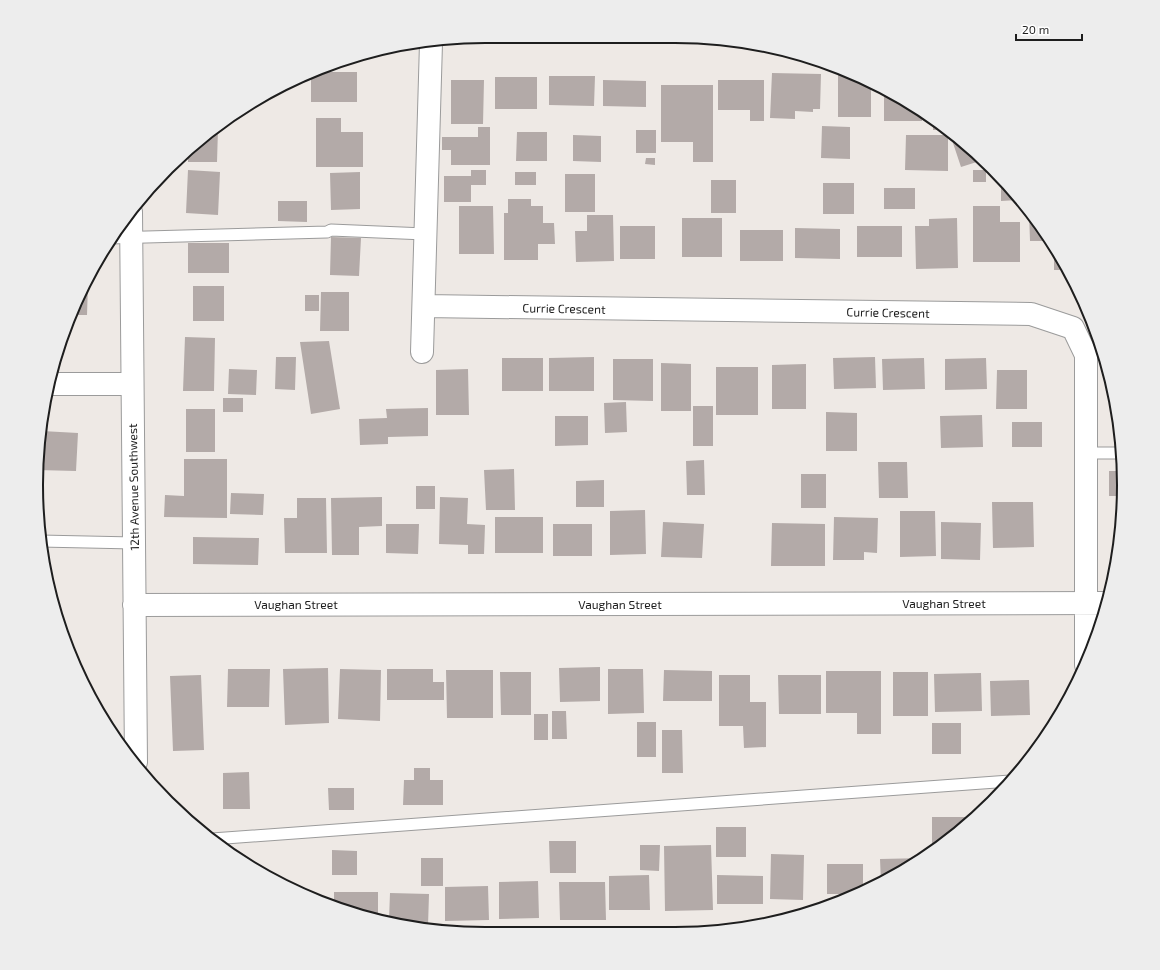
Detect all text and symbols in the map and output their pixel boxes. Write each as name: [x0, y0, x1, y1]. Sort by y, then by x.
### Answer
scale bar: [1016, 16, 1082, 42]
text: 20 m: [1022, 22, 1049, 36]
street label: Currie Crescent: [522, 300, 606, 316]
street label: Currie Crescent: [846, 304, 930, 320]
street label: 12th Avenue Southwest: [125, 423, 141, 551]
street label: Vaughan Street: [902, 596, 986, 610]
street label: Vaughan Street: [254, 597, 338, 611]
street label: Vaughan Street: [578, 597, 662, 611]

